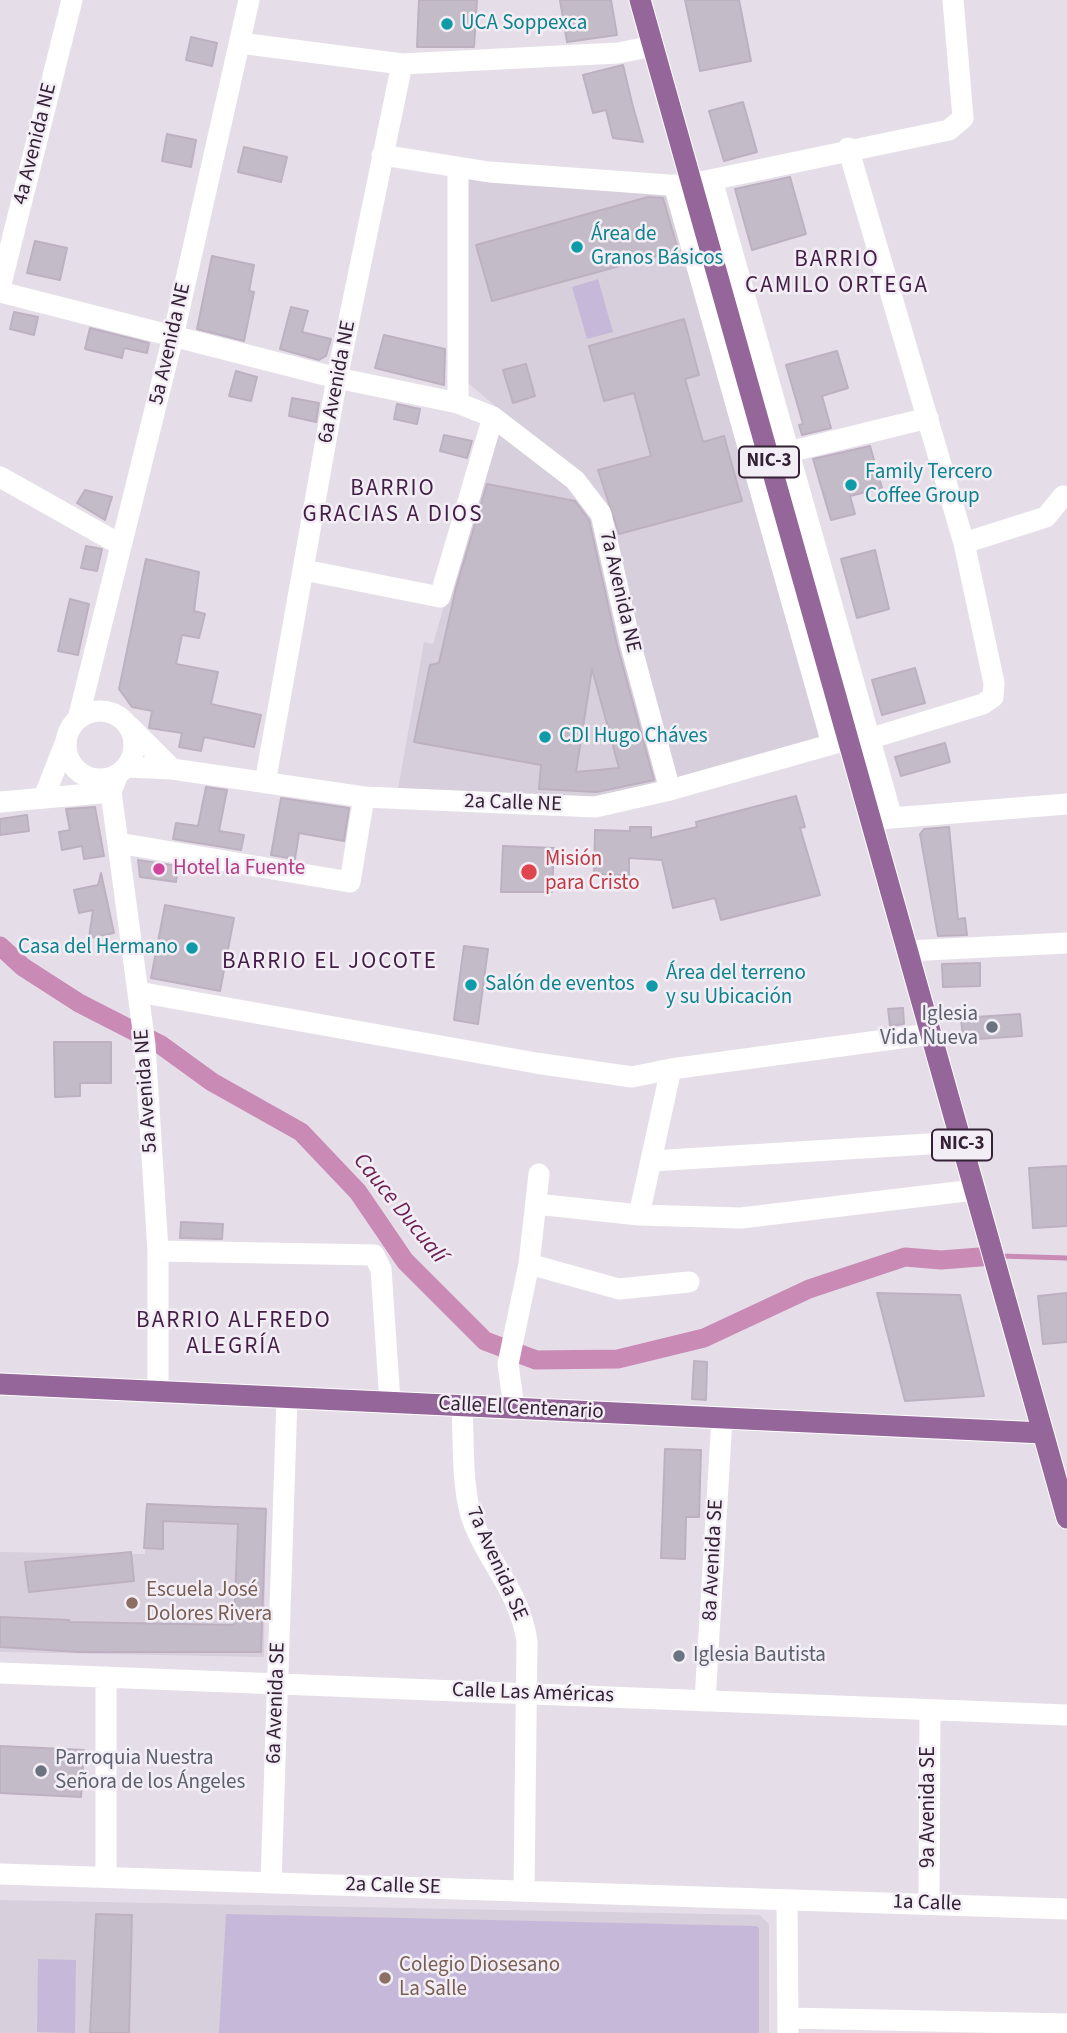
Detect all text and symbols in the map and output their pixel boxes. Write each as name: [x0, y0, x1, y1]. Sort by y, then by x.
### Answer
place label: UCA Soppexca: [461, 11, 587, 37]
marker: UCA Soppexca: [439, 16, 455, 32]
street label: 4a Avenida NE: [9, 81, 63, 207]
place label: Área de Granos Básicos: [591, 222, 723, 272]
marker: Área de Granos Básicos: [569, 239, 585, 255]
district label: BARRIO CAMILO ORTEGA: [747, 247, 927, 301]
street label: 5a Avenida NE: [145, 281, 197, 407]
street label: 6a Avenida NE: [314, 319, 362, 445]
road number: NIC-3: [739, 446, 799, 477]
place label: Family Tercero Coffee Group: [865, 460, 993, 510]
district label: BARRIO GRACIAS A DIOS: [304, 476, 482, 530]
marker: Family Tercero Coffee Group: [843, 477, 859, 493]
street label: 7a Avenida NE: [593, 529, 645, 655]
place label: CDI Hugo Cháves: [559, 724, 708, 750]
marker: CDI Hugo Cháves: [537, 729, 553, 745]
street label: 2a Calle NE: [464, 790, 562, 818]
place label: Misión para Cristo: [545, 847, 640, 897]
place label: Hotel la Fuente: [173, 856, 305, 882]
marker: Hotel la Fuente: [151, 861, 167, 877]
marker: Misión para Cristo: [519, 862, 539, 882]
place label: Casa del Hermano: [18, 935, 178, 961]
marker: Casa del Hermano: [184, 940, 200, 956]
district label: BARRIO EL JOCOTE: [224, 949, 436, 977]
place label: Área del terreno y su Ubicación: [666, 961, 806, 1011]
place label: Salón de eventos: [485, 972, 635, 998]
marker: Salón de eventos: [463, 977, 479, 993]
marker: Área del terreno y su Ubicación: [644, 978, 660, 994]
place label: Iglesia Vida Nueva: [880, 1002, 978, 1052]
marker: Iglesia Vida Nueva: [984, 1019, 1000, 1035]
street label: 5a Avenida NE: [130, 1028, 164, 1154]
road number: NIC-3: [932, 1130, 992, 1161]
water label: Cauce Ducualí: [346, 1148, 452, 1270]
district label: BARRIO ALFREDO ALEGRÍA: [138, 1308, 330, 1362]
street label: Calle El Centenario: [438, 1392, 604, 1426]
street label: 8a Avenida SE: [698, 1498, 730, 1622]
street label: 7a Avenida SE: [460, 1503, 532, 1625]
place label: Escuela José Dolores Rivera: [146, 1578, 272, 1628]
marker: Escuela José Dolores Rivera: [124, 1595, 140, 1611]
street label: 6a Avenida SE: [262, 1642, 292, 1764]
place label: Iglesia Bautista: [693, 1643, 826, 1669]
marker: Iglesia Bautista: [671, 1648, 687, 1664]
street label: Calle Las Américas: [452, 1679, 614, 1709]
place label: Parroquia Nuestra Señora de los Ángeles: [55, 1746, 245, 1796]
street label: 9a Avenida SE: [916, 1746, 942, 1868]
marker: Parroquia Nuestra Señora de los Ángeles: [33, 1763, 49, 1779]
street label: 2a Calle SE: [345, 1873, 441, 1901]
street label: 1a Calle: [892, 1890, 962, 1918]
place label: Colegio Diosesano La Salle: [399, 1953, 560, 2003]
marker: Colegio Diosesano La Salle: [377, 1970, 393, 1986]

